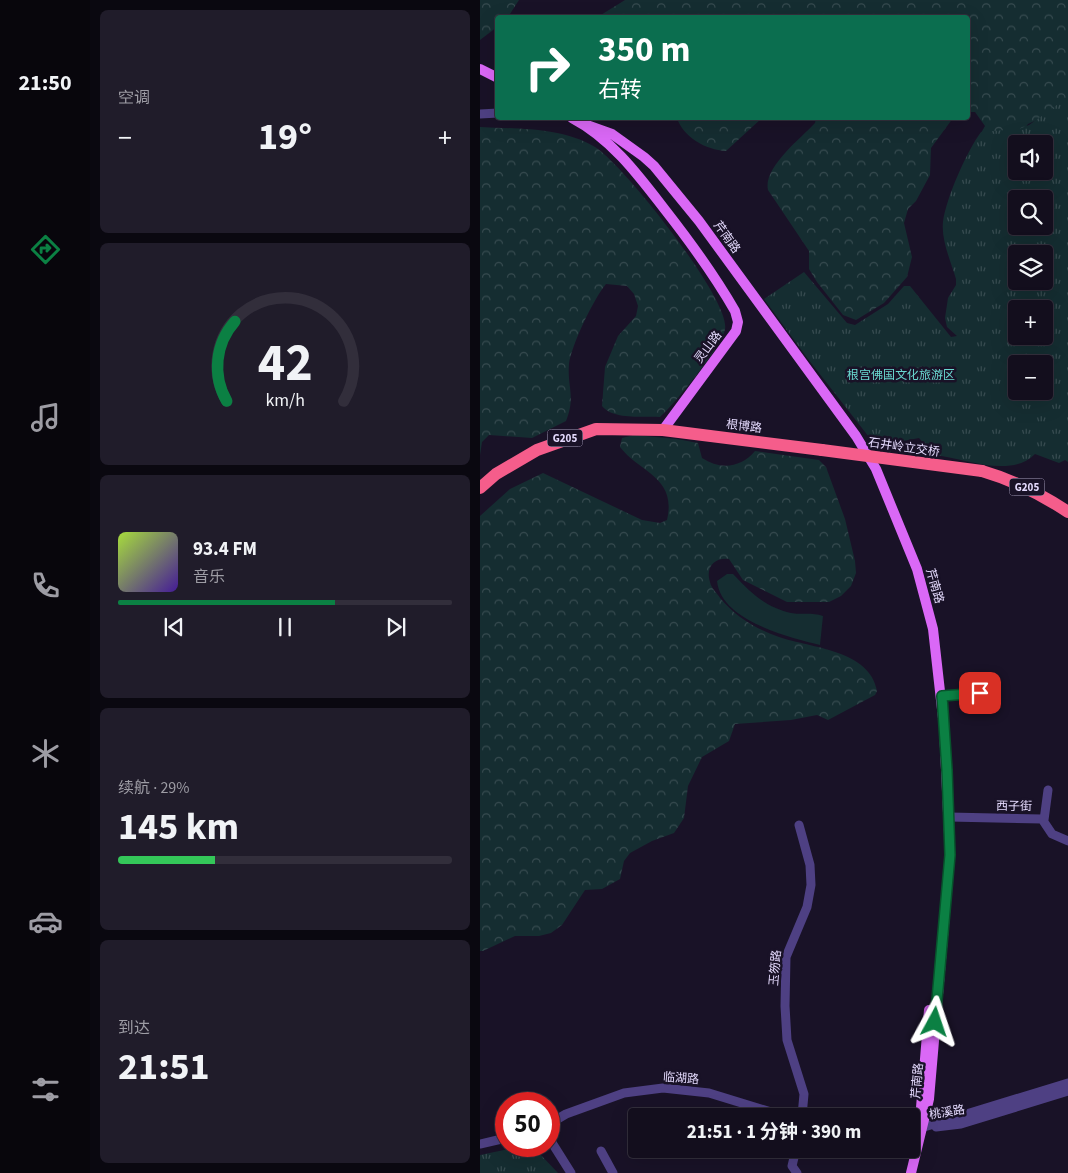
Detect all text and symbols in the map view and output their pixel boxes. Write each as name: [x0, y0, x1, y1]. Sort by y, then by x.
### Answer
text: 350 m: [598, 25, 690, 75]
icon: right: [515, 35, 580, 100]
text: 21:50: [18, 67, 72, 99]
text: 右转: [598, 74, 642, 106]
text: 空调: [118, 87, 150, 109]
text: 19°: [258, 110, 312, 164]
text: −: [118, 118, 132, 158]
text: +: [438, 118, 452, 158]
map controls: [1008, 135, 1053, 400]
button: sound: [1008, 135, 1053, 180]
button: search: [1008, 190, 1053, 235]
street label: 芹南路: [709, 218, 744, 257]
icon: directions: [28, 232, 63, 267]
button: layers: [1008, 245, 1053, 290]
button: +: [1008, 300, 1053, 345]
text: 42: [258, 327, 312, 401]
street label: 灵山路: [691, 328, 726, 367]
button: −: [1008, 355, 1053, 400]
park label: 根宫佛国文化旅游区: [847, 367, 955, 384]
text: km/h: [265, 388, 305, 413]
icon: music: [28, 400, 63, 435]
street label: 根博路: [725, 416, 763, 437]
road number: G205: [548, 429, 582, 446]
street label: 石井岭立交桥: [867, 434, 941, 461]
road number: G205: [1010, 478, 1044, 496]
text: 93.4 FM: [193, 536, 257, 563]
text: 音乐: [193, 566, 225, 588]
street label: 芹南路: [921, 566, 948, 606]
icon: phone: [28, 568, 63, 603]
icon: previous: [160, 613, 188, 641]
icon: pause: [271, 613, 299, 641]
icon: next: [382, 613, 410, 641]
pin: [959, 672, 1001, 714]
icon: arrive: [966, 679, 994, 707]
icon: climate: [28, 736, 63, 771]
text: 续航 · 29%: [118, 777, 189, 799]
street label: 西子街: [996, 798, 1032, 815]
text: 145 km: [118, 800, 239, 854]
icon: car: [28, 904, 63, 939]
street label: 玉笏路: [765, 949, 786, 987]
position arrow: [908, 995, 960, 1047]
text: 到达: [118, 1017, 150, 1039]
text: 21:51: [118, 1040, 210, 1094]
street label: 芹南路: [907, 1062, 928, 1100]
street label: 临湖路: [662, 1069, 700, 1088]
icon: filters: [28, 1072, 63, 1107]
speed limit sign: 50: [495, 1092, 560, 1157]
street label: 桃溪路: [928, 1101, 966, 1124]
text: 21:51 · 1 分钟 · 390 m: [687, 1119, 861, 1146]

